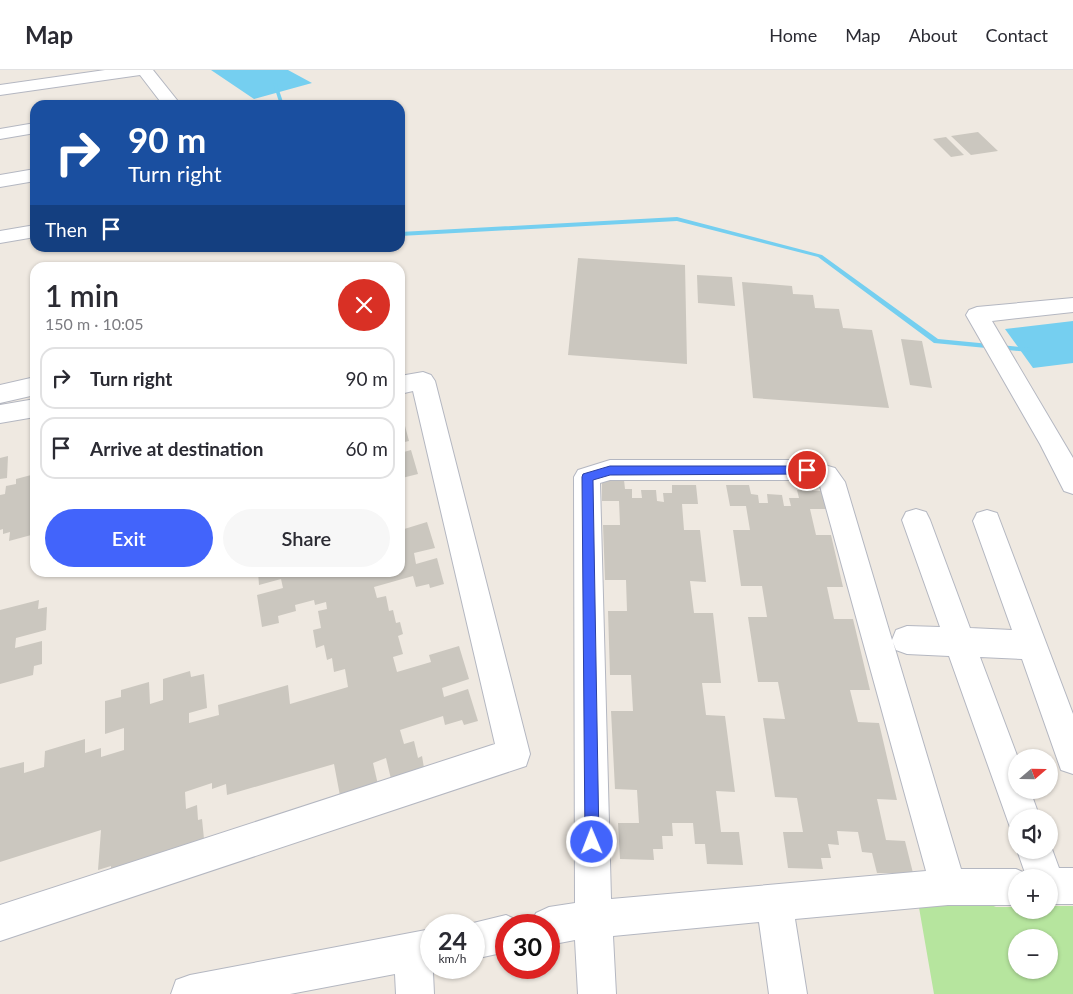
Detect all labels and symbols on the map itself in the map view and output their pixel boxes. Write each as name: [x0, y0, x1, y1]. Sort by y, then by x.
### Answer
pin: [786, 449, 828, 491]
north arrow: [1008, 749, 1058, 799]
position arrow: [565, 815, 617, 867]
speed limit sign: 30: [495, 914, 560, 979]

